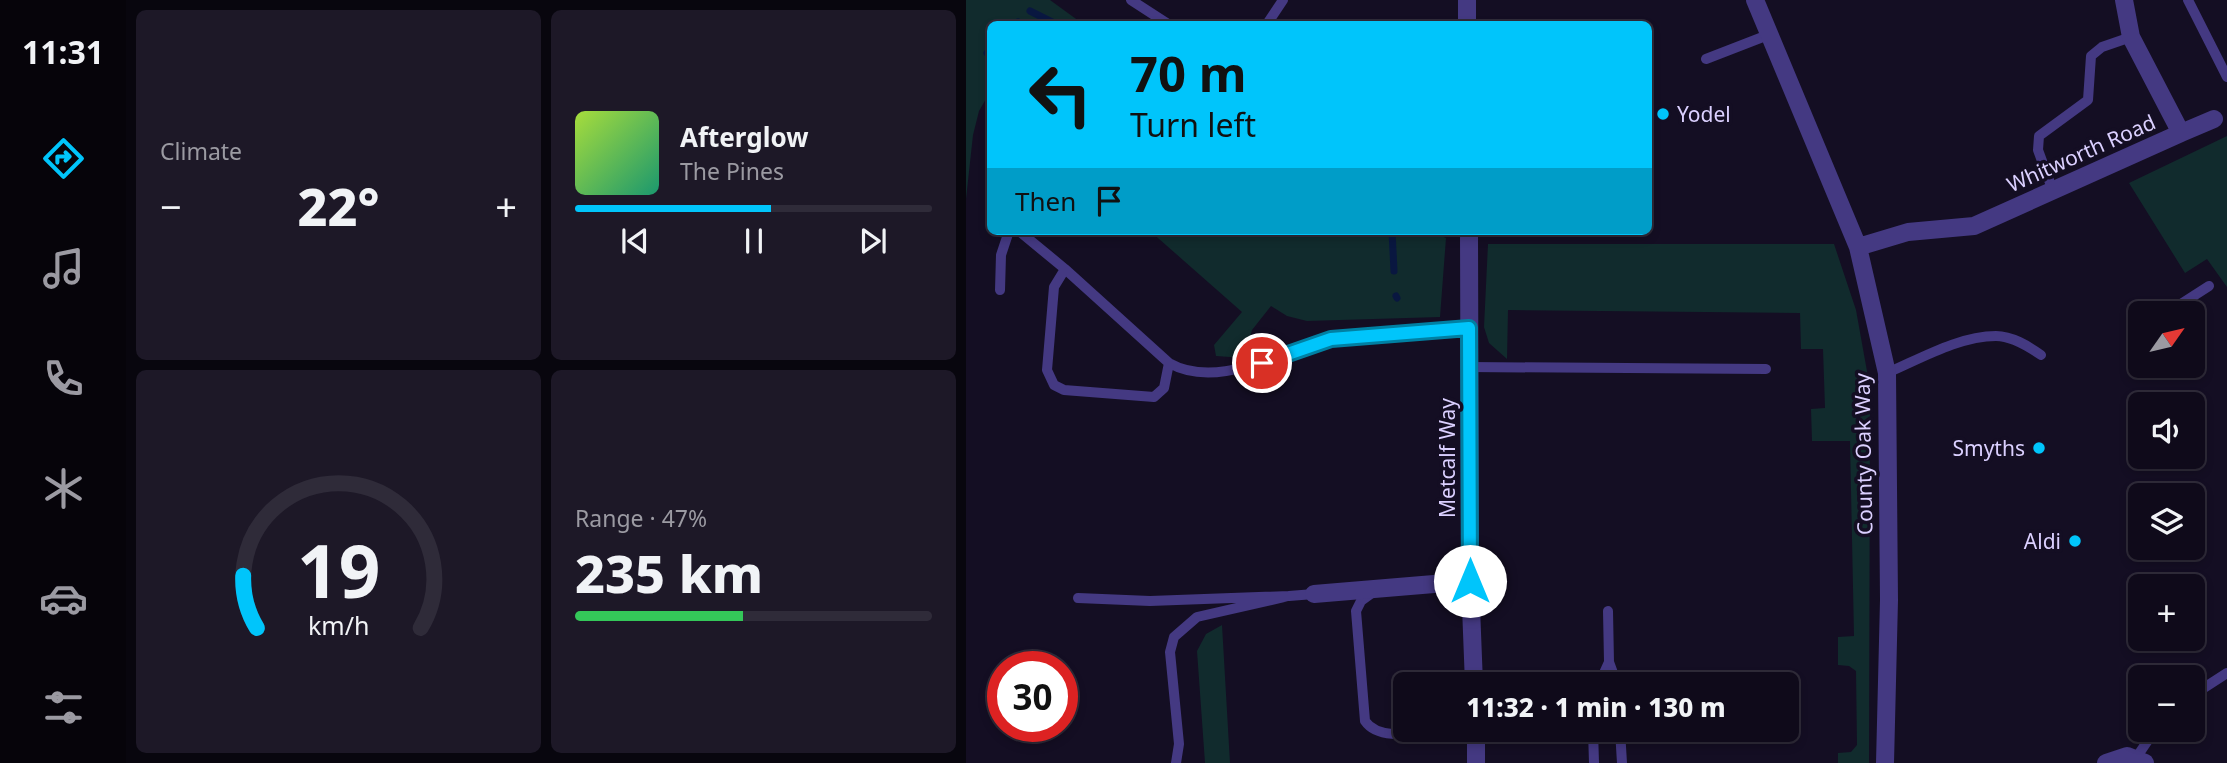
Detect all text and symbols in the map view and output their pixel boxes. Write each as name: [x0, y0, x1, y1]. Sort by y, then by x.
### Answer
text: 11:31: [22, 30, 104, 73]
text: 70 m: [1130, 40, 1247, 106]
icon: left: [1015, 49, 1106, 140]
place label: Yodel: [1677, 100, 1731, 128]
text: Turn left: [1130, 103, 1256, 146]
marker: Yodel: [1655, 106, 1671, 122]
street label: Whitworth Road: [2002, 108, 2160, 198]
text: Afterglow: [680, 119, 808, 155]
icon: directions: [39, 134, 88, 183]
text: Climate: [160, 135, 242, 167]
text: The Pines: [680, 155, 784, 187]
text: 22°: [297, 170, 380, 241]
text: −: [160, 180, 182, 232]
text: +: [495, 180, 517, 232]
icon: arrive: [1090, 182, 1128, 220]
text: Then: [1015, 183, 1076, 219]
icon: previous: [616, 222, 654, 260]
icon: pause: [735, 222, 773, 260]
icon: next: [854, 222, 892, 260]
icon: music: [39, 244, 88, 293]
north arrow: [2128, 301, 2205, 378]
map controls: [2128, 301, 2205, 742]
pin: [1232, 333, 1292, 393]
icon: arrive: [1243, 344, 1281, 382]
icon: phone: [39, 354, 88, 403]
street label: County Oak Way: [1848, 372, 1878, 535]
button: sound: [2128, 392, 2205, 469]
street label: Metcalf Way: [1433, 398, 1461, 518]
place label: Smyths: [1953, 434, 2025, 462]
marker: Smyths: [2031, 440, 2047, 456]
icon: climate: [39, 464, 88, 513]
button: layers: [2128, 483, 2205, 560]
text: Range · 47%: [575, 502, 707, 534]
text: 19: [297, 520, 380, 619]
place label: Aldi: [2024, 527, 2061, 555]
marker: Aldi: [2067, 533, 2083, 549]
text: 235 km: [575, 537, 763, 608]
position arrow: [1433, 544, 1507, 618]
icon: car: [39, 574, 88, 623]
button: +: [2128, 574, 2205, 651]
text: km/h: [308, 607, 369, 641]
speed limit sign: 30: [987, 651, 1078, 742]
button: −: [2128, 665, 2205, 742]
icon: filters: [39, 683, 88, 732]
text: 11:32 · 1 min · 130 m: [1466, 689, 1726, 725]

